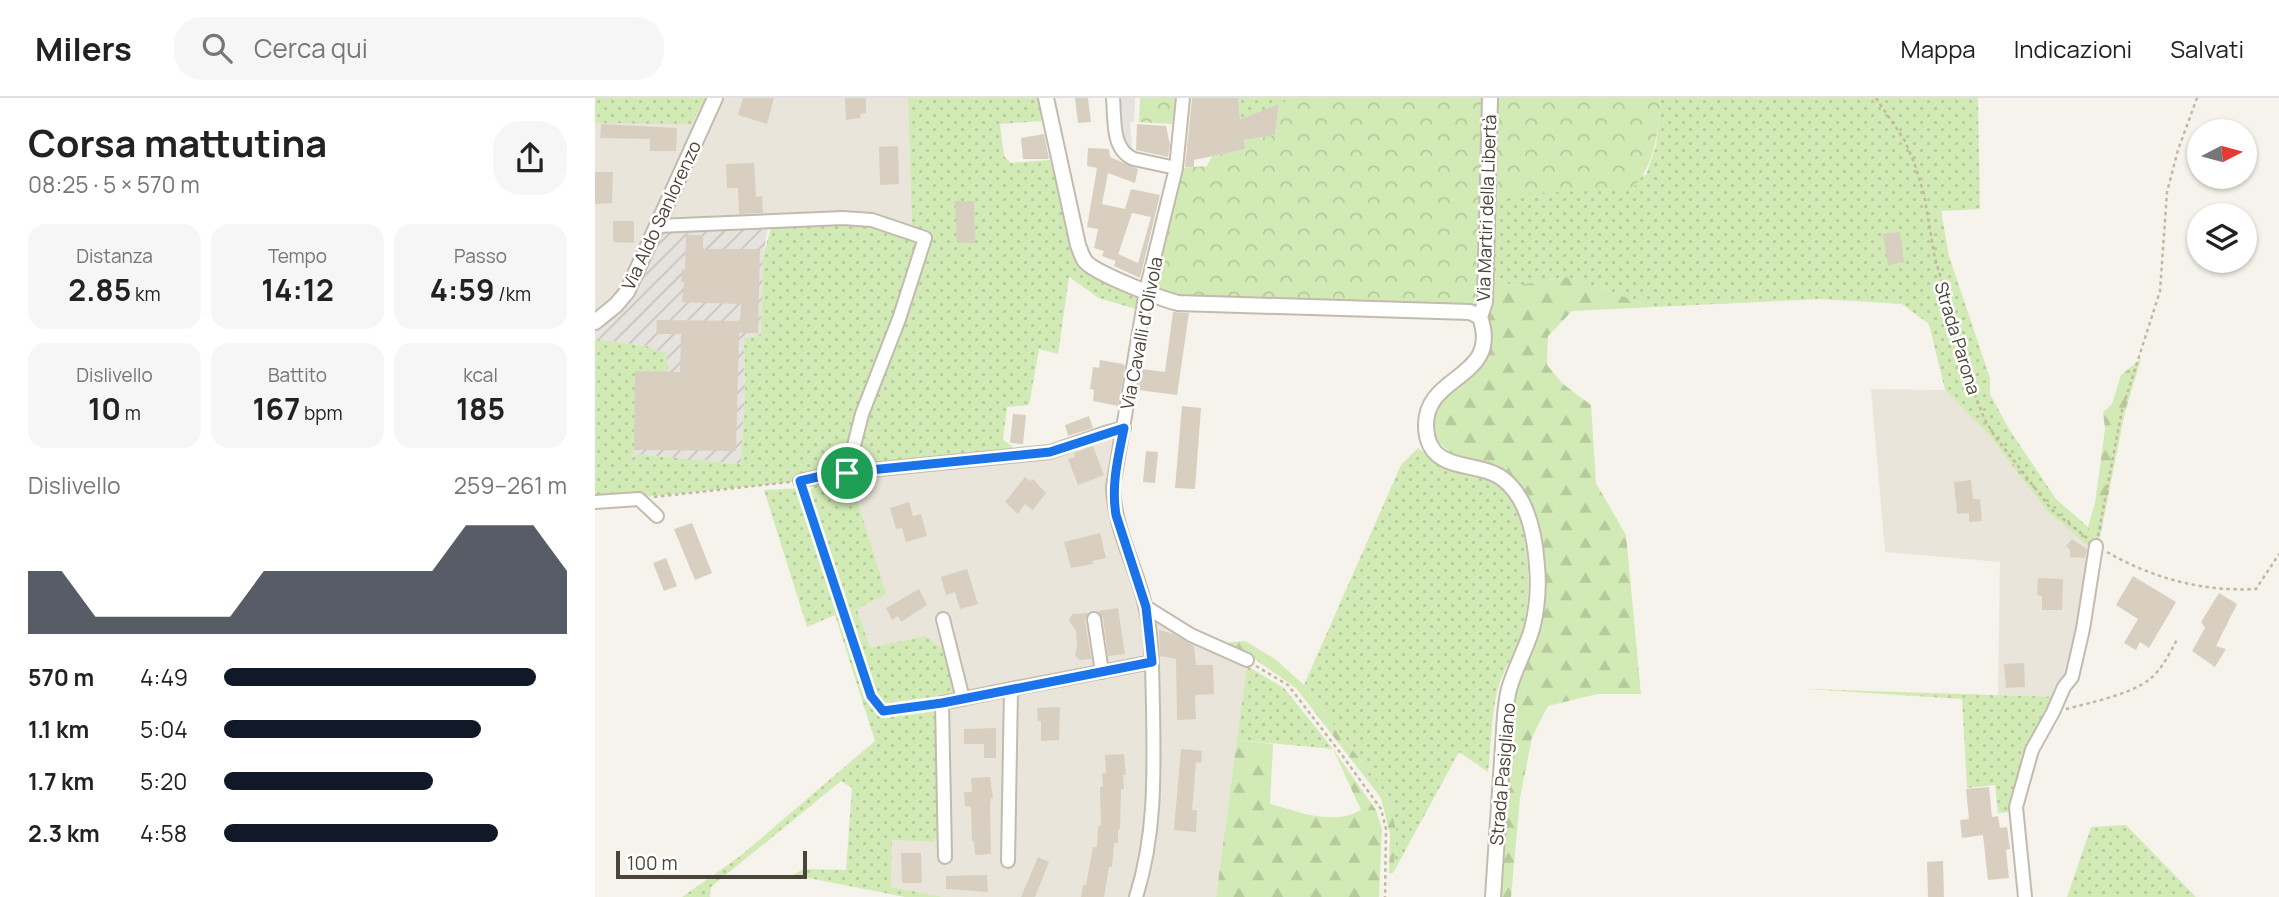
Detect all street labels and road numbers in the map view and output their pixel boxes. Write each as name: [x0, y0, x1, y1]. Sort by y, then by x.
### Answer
street label: Via Martiri della Libertà: [1471, 114, 1501, 302]
street label: Via Aldo Sanlorenzo: [616, 136, 706, 294]
street label: Via Cavalli d'Olivola: [1114, 255, 1168, 411]
street label: Strada Parona: [1929, 279, 1987, 397]
street label: Strada Pasigliano: [1484, 702, 1520, 846]

